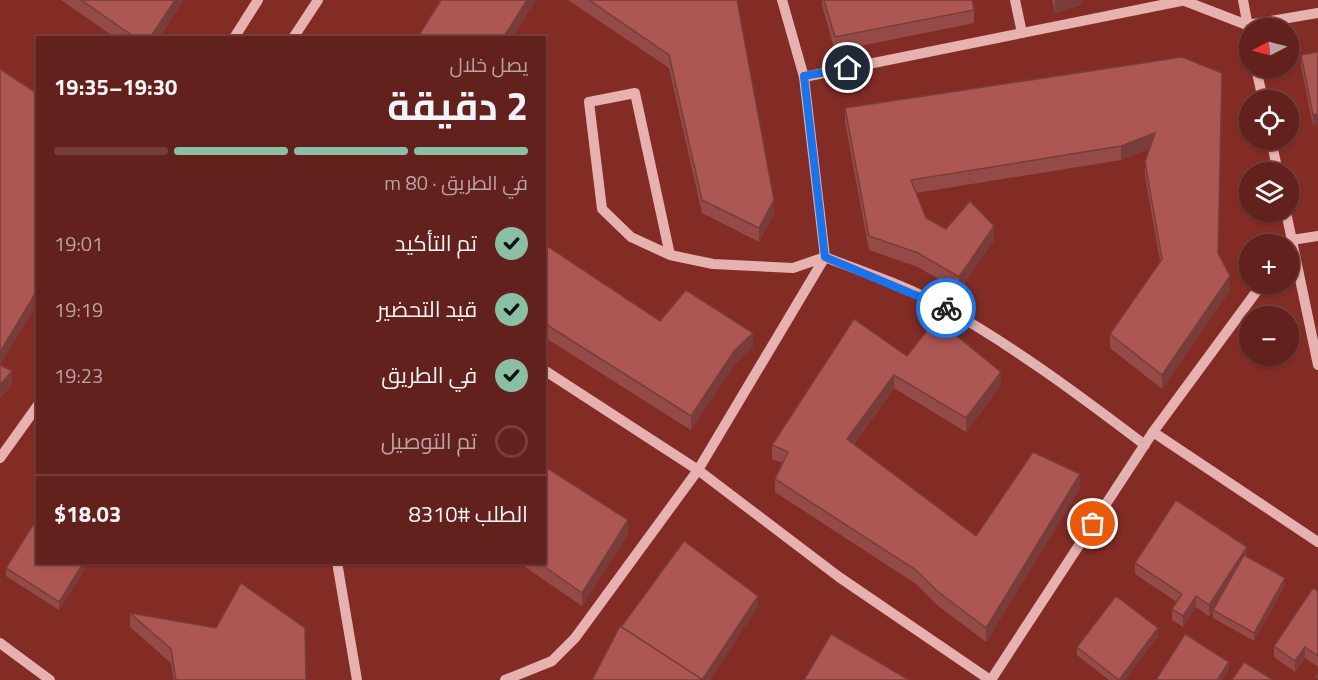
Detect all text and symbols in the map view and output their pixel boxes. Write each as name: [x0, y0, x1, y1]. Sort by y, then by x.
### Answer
north arrow: [1239, 18, 1299, 78]
map controls: [1239, 18, 1299, 366]
pin: [822, 42, 873, 93]
text: يصل خلال: [449, 49, 528, 80]
icon: home: [831, 51, 864, 84]
text: 19:30–19:35: [54, 70, 177, 104]
text: 2 دقيقة: [387, 76, 528, 135]
button: locate: [1239, 90, 1299, 150]
button: layers: [1239, 162, 1299, 222]
text: في الطريق · 80 m: [384, 167, 528, 198]
text: تم التأكيد: [395, 226, 477, 260]
icon: check: [495, 227, 528, 260]
text: 19:01: [54, 228, 103, 259]
button: +: [1239, 234, 1299, 294]
courier: [916, 278, 976, 338]
text: قيد التحضير: [377, 292, 477, 326]
icon: bike: [930, 292, 963, 325]
icon: check: [495, 293, 528, 326]
text: 19:19: [54, 294, 103, 325]
button: −: [1239, 306, 1299, 366]
text: في الطريق: [381, 358, 477, 392]
icon: check: [495, 359, 528, 392]
text: 19:23: [54, 360, 103, 391]
text: تم التوصيل: [381, 424, 477, 458]
text: $18.03: [54, 497, 121, 531]
text: الطلب #8310: [408, 497, 528, 531]
pin: [1067, 498, 1118, 549]
icon: bag: [1076, 507, 1109, 540]

